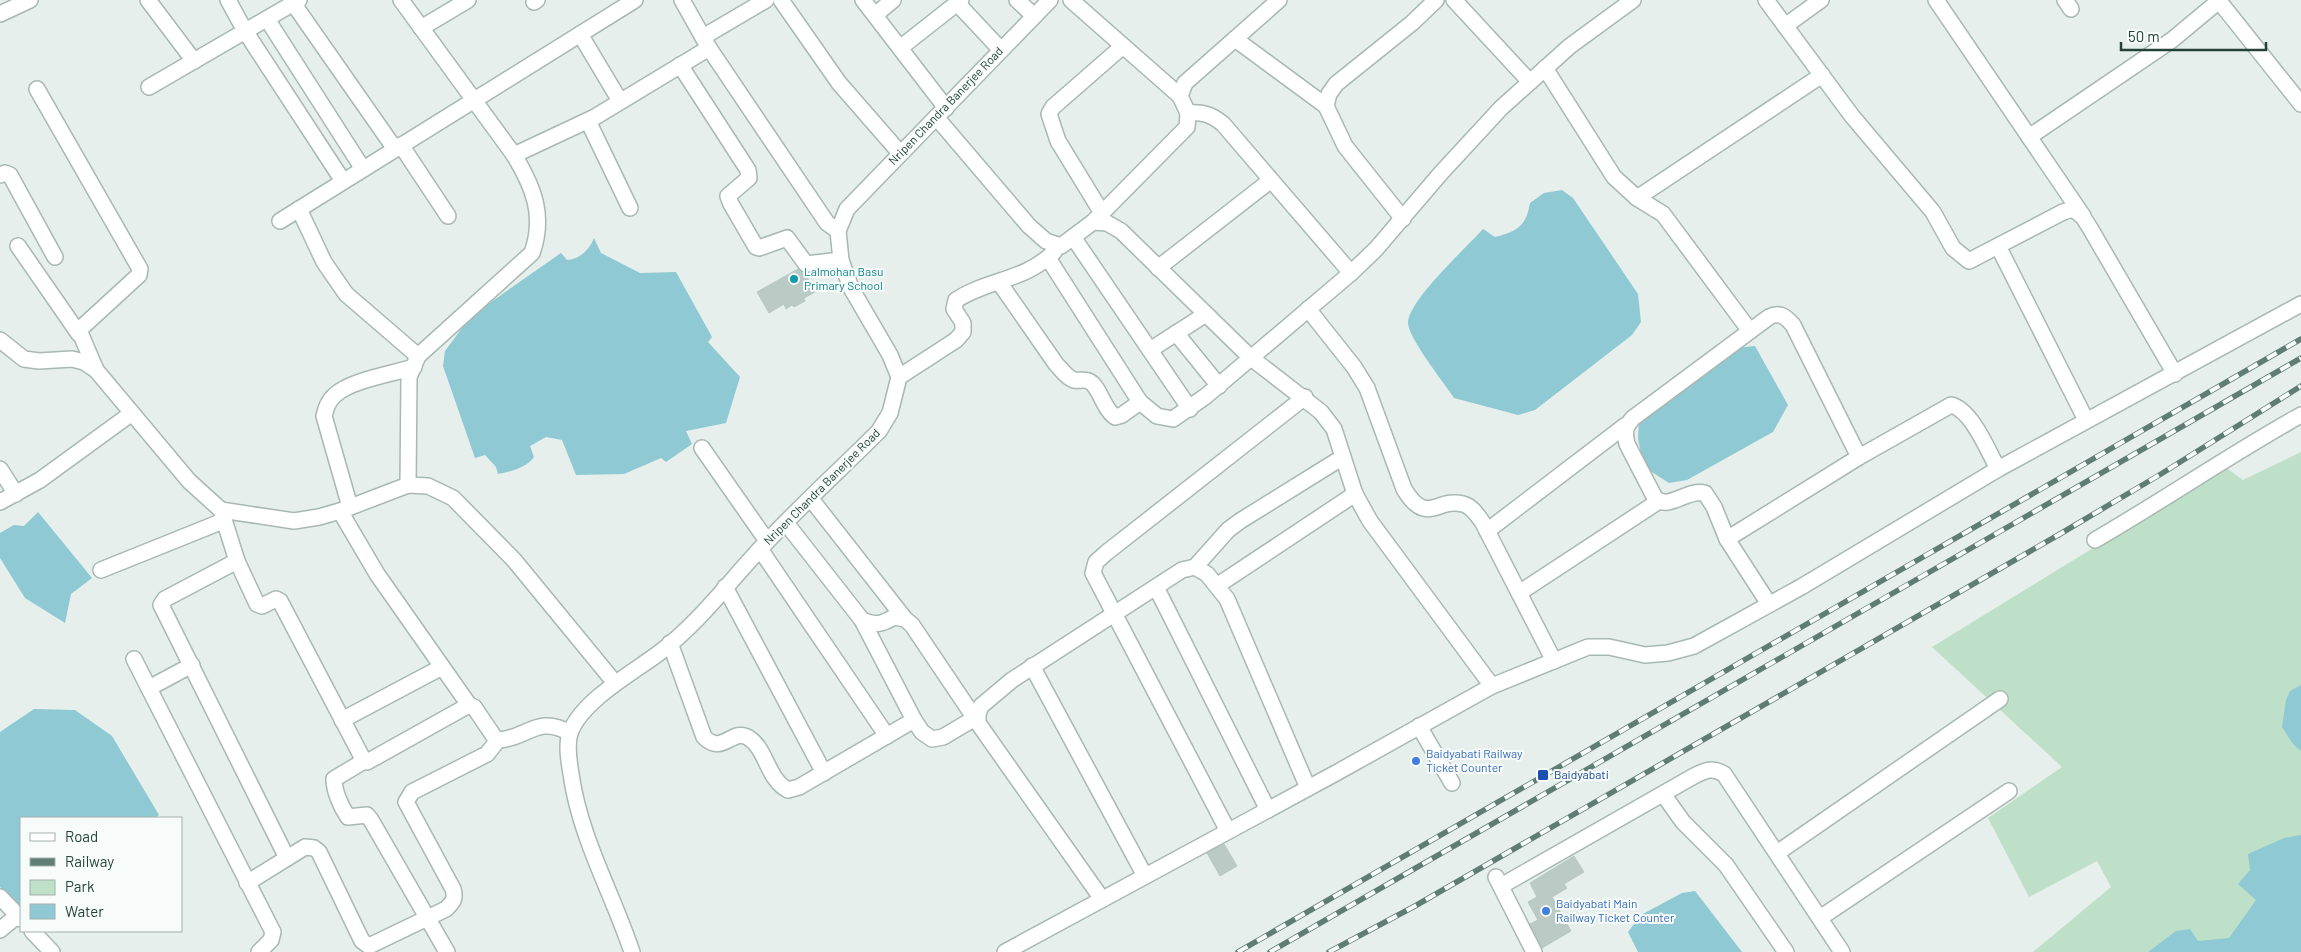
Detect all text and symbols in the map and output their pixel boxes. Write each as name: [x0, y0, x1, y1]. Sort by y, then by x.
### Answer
scale bar: [2121, 20, 2266, 52]
text: 50 m: [2128, 27, 2160, 45]
street label: Nripen Chandra Banerjee Road: [885, 43, 1005, 167]
place label: Lalmohan Basu Primary School: [804, 264, 883, 292]
marker: Lalmohan Basu Primary School: [788, 273, 800, 285]
street label: Nripen Chandra Banerjee Road: [760, 425, 882, 547]
place label: Baidyabati Railway Ticket Counter: [1426, 746, 1523, 774]
marker: Baidyabati Railway Ticket Counter: [1410, 755, 1422, 767]
place label: Baidyabati: [1554, 767, 1609, 781]
marker: Baidyabati: [1536, 768, 1550, 782]
legend: [20, 817, 182, 932]
text: Road: [65, 827, 98, 845]
text: Railway: [65, 852, 114, 870]
text: Park: [65, 877, 95, 895]
place label: Baidyabati Main Railway Ticket Counter: [1556, 896, 1675, 924]
text: Water: [65, 902, 104, 920]
marker: Baidyabati Main Railway Ticket Counter: [1540, 905, 1552, 917]

